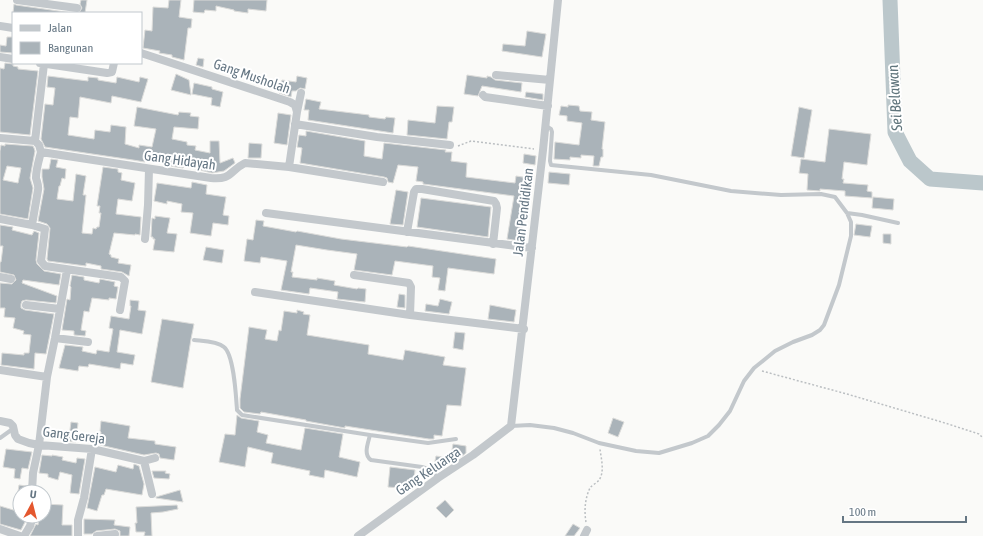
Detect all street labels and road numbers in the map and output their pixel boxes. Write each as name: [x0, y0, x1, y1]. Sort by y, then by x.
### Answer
street label: Gang Musholah: [212, 55, 292, 97]
street label: Gang Hidayah: [143, 147, 217, 173]
street label: Jalan Pendidikan: [510, 167, 536, 257]
street label: Gang Gereja: [42, 423, 106, 447]
street label: Gang Keluarga: [393, 444, 463, 498]

